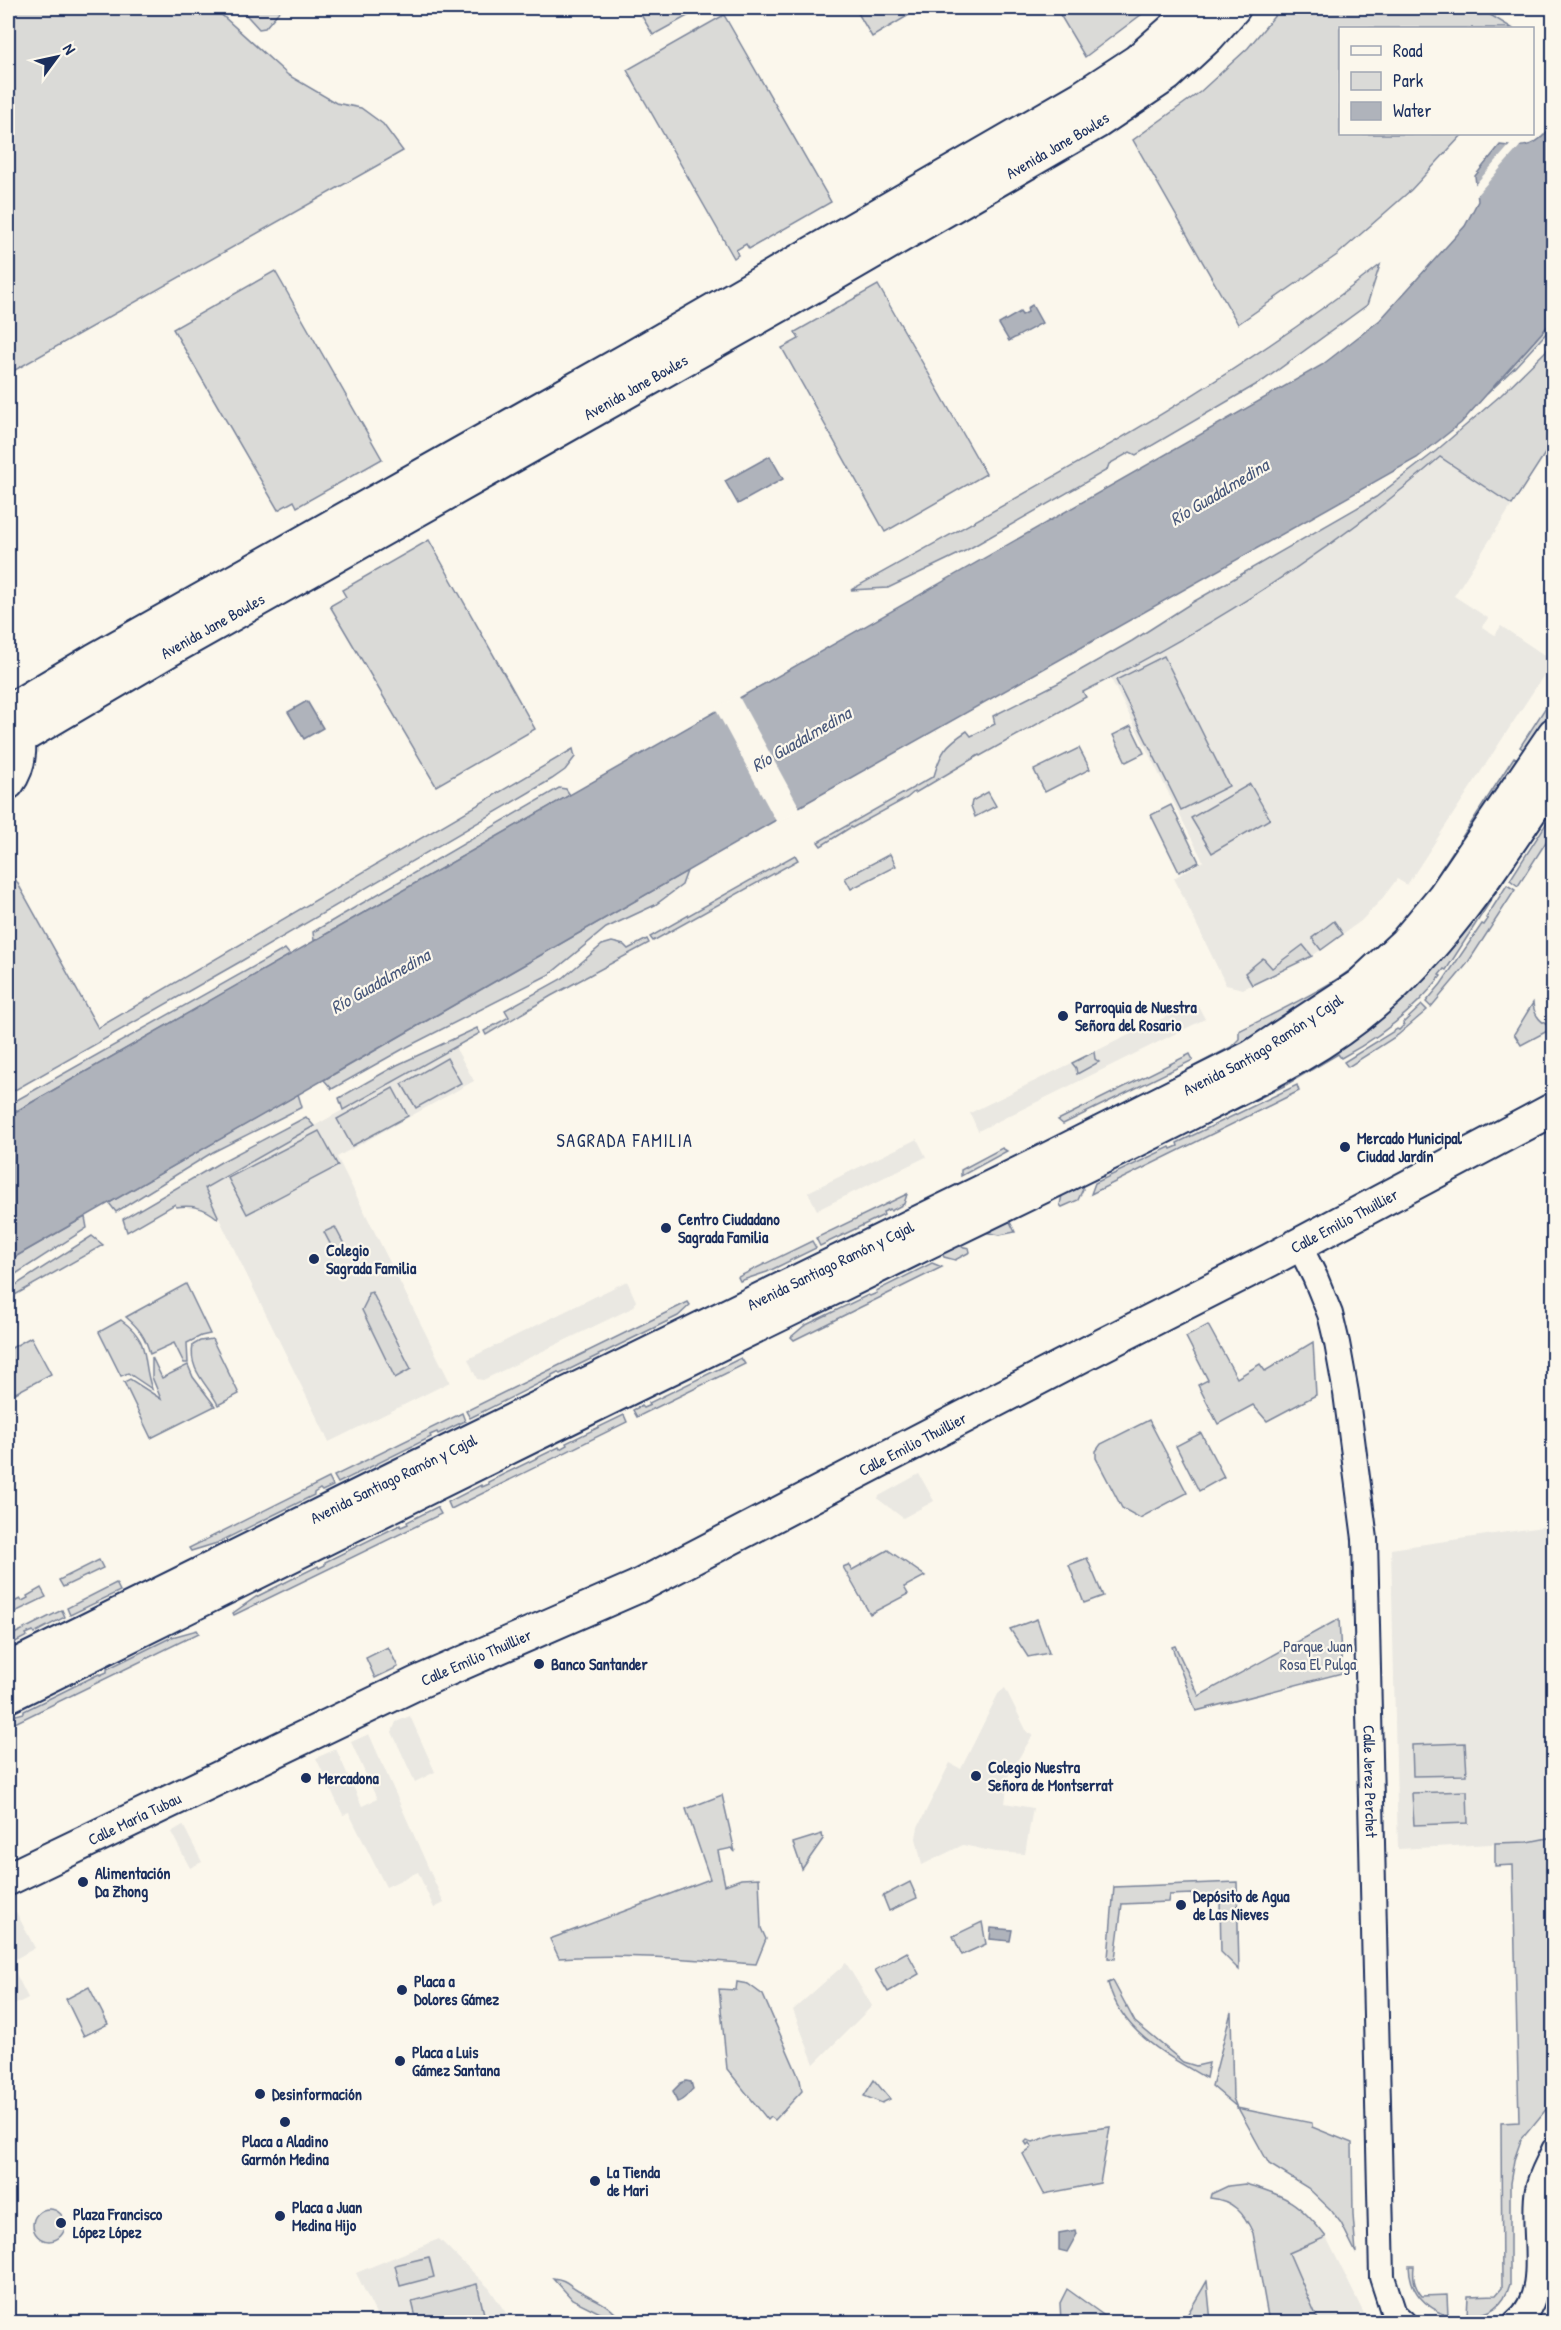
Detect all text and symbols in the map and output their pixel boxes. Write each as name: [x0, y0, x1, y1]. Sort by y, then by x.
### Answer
north arrow: [27, 27, 87, 87]
legend: [1339, 27, 1534, 135]
text: Road: [1393, 38, 1423, 63]
text: N: [58, 39, 81, 59]
text: Park: [1393, 68, 1424, 93]
text: Water: [1393, 98, 1431, 123]
street label: Avenida Jane Bowles: [1002, 106, 1113, 184]
street label: Avenida Jane Bowles: [580, 349, 691, 425]
water label: Río Guadalmedina: [1165, 452, 1275, 531]
street label: Avenida Jane Bowles: [156, 588, 268, 664]
water label: Río Guadalmedina: [747, 699, 857, 778]
water label: Río Guadalmedina: [326, 941, 436, 1020]
street label: Avenida Santiago Ramón y Cajal: [1179, 988, 1348, 1100]
place label: Parroquia de Nuestra Señora del Rosario: [1075, 996, 1197, 1036]
marker: Parroquia de Nuestra Señora del Rosario: [1056, 1009, 1070, 1023]
place label: Mercado Municipal Ciudad Jardín: [1357, 1127, 1463, 1167]
district label: SAGRADA FAMILIA: [557, 1128, 693, 1153]
marker: Mercado Municipal Ciudad Jardín: [1338, 1140, 1352, 1154]
street label: Calle Emilio Thuillier: [1286, 1183, 1402, 1258]
place label: Centro Ciudadano Sagrada Familia: [678, 1208, 780, 1249]
street label: Avenida Santiago Ramón y Cajal: [743, 1215, 918, 1315]
marker: Centro Ciudadano Sagrada Familia: [659, 1221, 673, 1235]
place label: Colegio Sagrada Familia: [326, 1239, 417, 1280]
marker: Colegio Sagrada Familia: [307, 1252, 321, 1266]
street label: Calle Emilio Thuillier: [855, 1407, 970, 1481]
street label: Avenida Santiago Ramón y Cajal: [307, 1428, 481, 1529]
street label: Calle Emilio Thuillier: [417, 1623, 535, 1691]
park label: Parque Juan Rosa El Pulga: [1280, 1635, 1356, 1675]
place label: Banco Santander: [551, 1653, 648, 1675]
marker: Banco Santander: [532, 1657, 546, 1671]
street label: Calle Jerez Perchet: [1358, 1725, 1383, 1838]
place label: Colegio Nuestra Señora de Montserrat: [988, 1756, 1114, 1796]
place label: Mercadona: [318, 1767, 379, 1789]
marker: Colegio Nuestra Señora de Montserrat: [969, 1769, 983, 1783]
marker: Mercadona: [299, 1771, 313, 1785]
street label: Calle María Tubau: [84, 1787, 185, 1850]
place label: Alimentación Da Zhong: [95, 1862, 170, 1903]
marker: Alimentación Da Zhong: [76, 1875, 90, 1889]
place label: Depósito de Agua de Las Nieves: [1193, 1885, 1290, 1925]
marker: Depósito de Agua de Las Nieves: [1174, 1898, 1188, 1912]
place label: Placa a Dolores Gámez: [414, 1970, 499, 2010]
marker: Placa a Dolores Gámez: [395, 1983, 409, 1997]
place label: Placa a Luis Gámez Santana: [412, 2041, 501, 2081]
marker: Placa a Luis Gámez Santana: [393, 2054, 407, 2068]
place label: Desinformación: [272, 2083, 362, 2105]
marker: Desinformación: [253, 2087, 267, 2101]
marker: Placa a Aladino Garmón Medina: [278, 2115, 292, 2129]
place label: Placa a Aladino Garmón Medina: [241, 2130, 330, 2170]
place label: La Tienda de Mari: [607, 2161, 661, 2201]
marker: La Tienda de Mari: [588, 2174, 602, 2188]
place label: Placa a Juan Medina Hijo: [292, 2196, 362, 2236]
place label: Plaza Francisco López López: [73, 2203, 163, 2244]
marker: Placa a Juan Medina Hijo: [273, 2209, 287, 2223]
marker: Plaza Francisco López López: [54, 2216, 68, 2230]

